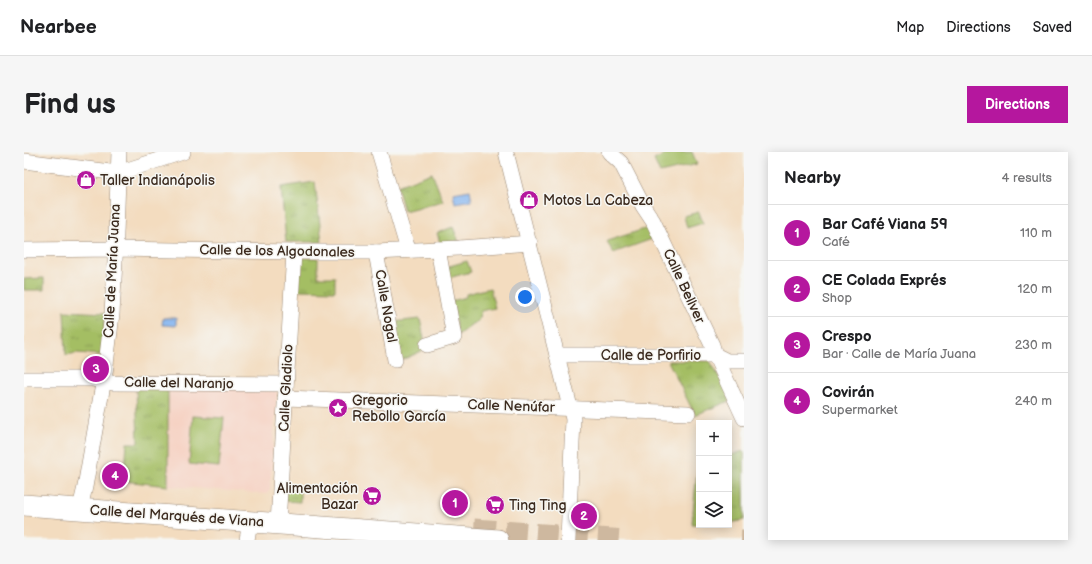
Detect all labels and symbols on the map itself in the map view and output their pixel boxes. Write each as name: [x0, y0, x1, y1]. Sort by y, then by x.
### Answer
shop icon: Taller Indianápolis: [75, 169, 97, 191]
place label: Taller Indianápolis: [100, 172, 215, 189]
shop icon: Motos La Cabeza: [518, 189, 540, 211]
place label: Motos La Cabeza: [543, 192, 653, 209]
street label: Calle de María Juana: [100, 203, 124, 339]
street label: Calle de los Algodonales: [199, 241, 355, 261]
street label: Calle Bellver: [659, 246, 709, 327]
street label: Calle Nogal: [371, 268, 401, 344]
your location: [515, 287, 535, 307]
street label: Calle Gladiolo: [275, 344, 297, 432]
street label: Calle de Porfirio: [601, 347, 701, 364]
pin: 3: [83, 354, 109, 384]
street label: Calle del Naranjo: [124, 374, 234, 392]
place label: Gregorio Rebollo García: [352, 392, 446, 425]
street label: Calle Nenúfar: [467, 396, 556, 416]
place icon: Gregorio Rebollo García: [327, 397, 349, 419]
pin: 4: [102, 461, 128, 491]
place label: Alimentación Bazar: [277, 480, 359, 513]
supermarket icon: Alimentación Bazar: [361, 485, 383, 507]
pin: 1: [442, 488, 468, 518]
supermarket icon: Ting Ting: [484, 494, 506, 516]
place label: Ting Ting: [509, 497, 567, 514]
street label: Calle del Marqués de Viana: [89, 501, 265, 531]
pin: 2: [571, 501, 597, 531]

